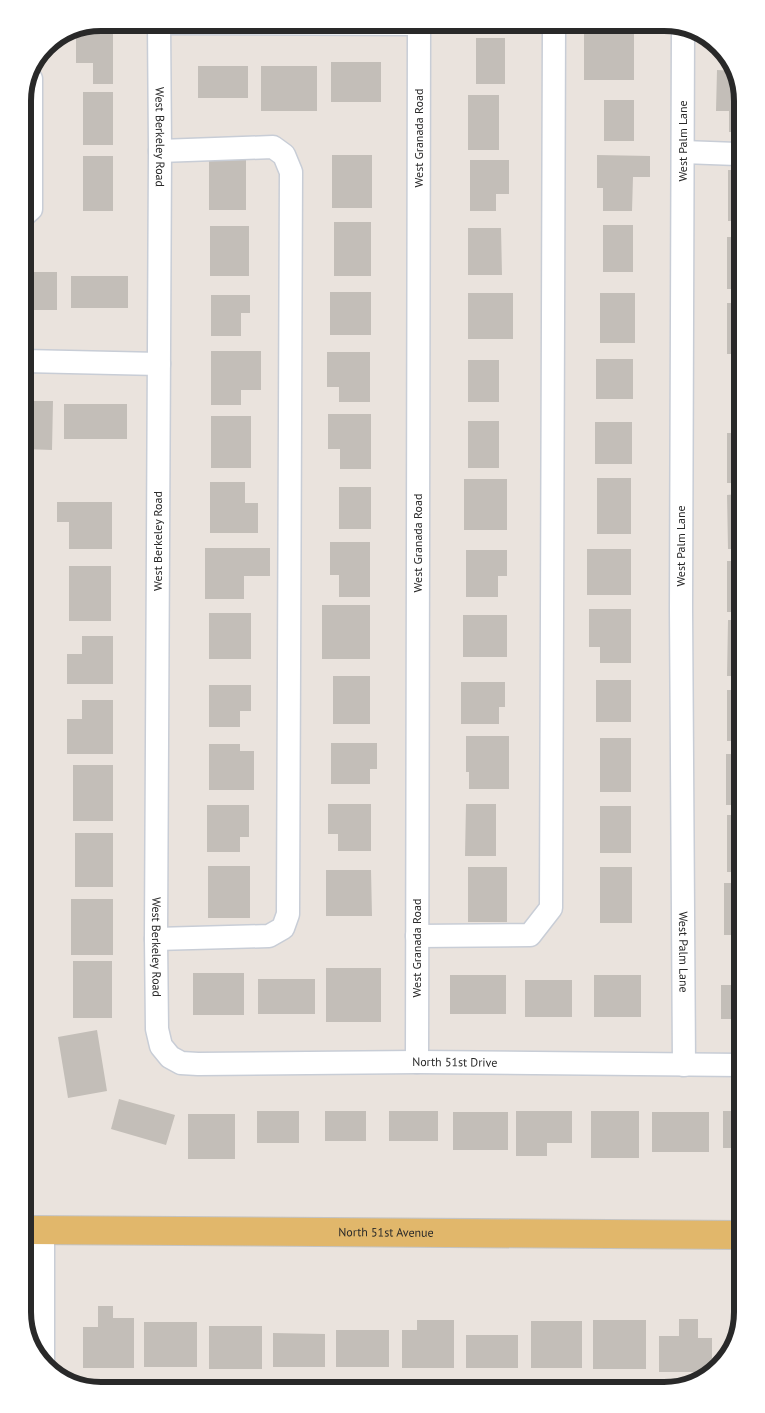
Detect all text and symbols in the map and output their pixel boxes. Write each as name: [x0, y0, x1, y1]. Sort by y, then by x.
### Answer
street label: West Berkeley Road: [153, 87, 168, 187]
street label: West Granada Road: [411, 89, 426, 187]
street label: West Palm Lane: [675, 100, 690, 182]
street label: West Berkeley Road: [150, 491, 165, 591]
street label: West Granada Road: [410, 494, 425, 592]
street label: West Palm Lane: [673, 505, 688, 587]
street label: West Berkeley Road: [149, 897, 165, 997]
street label: West Granada Road: [409, 899, 424, 997]
street label: West Palm Lane: [676, 911, 692, 993]
street label: North 51st Drive: [412, 1054, 497, 1070]
street label: North 51st Avenue: [338, 1224, 434, 1240]

